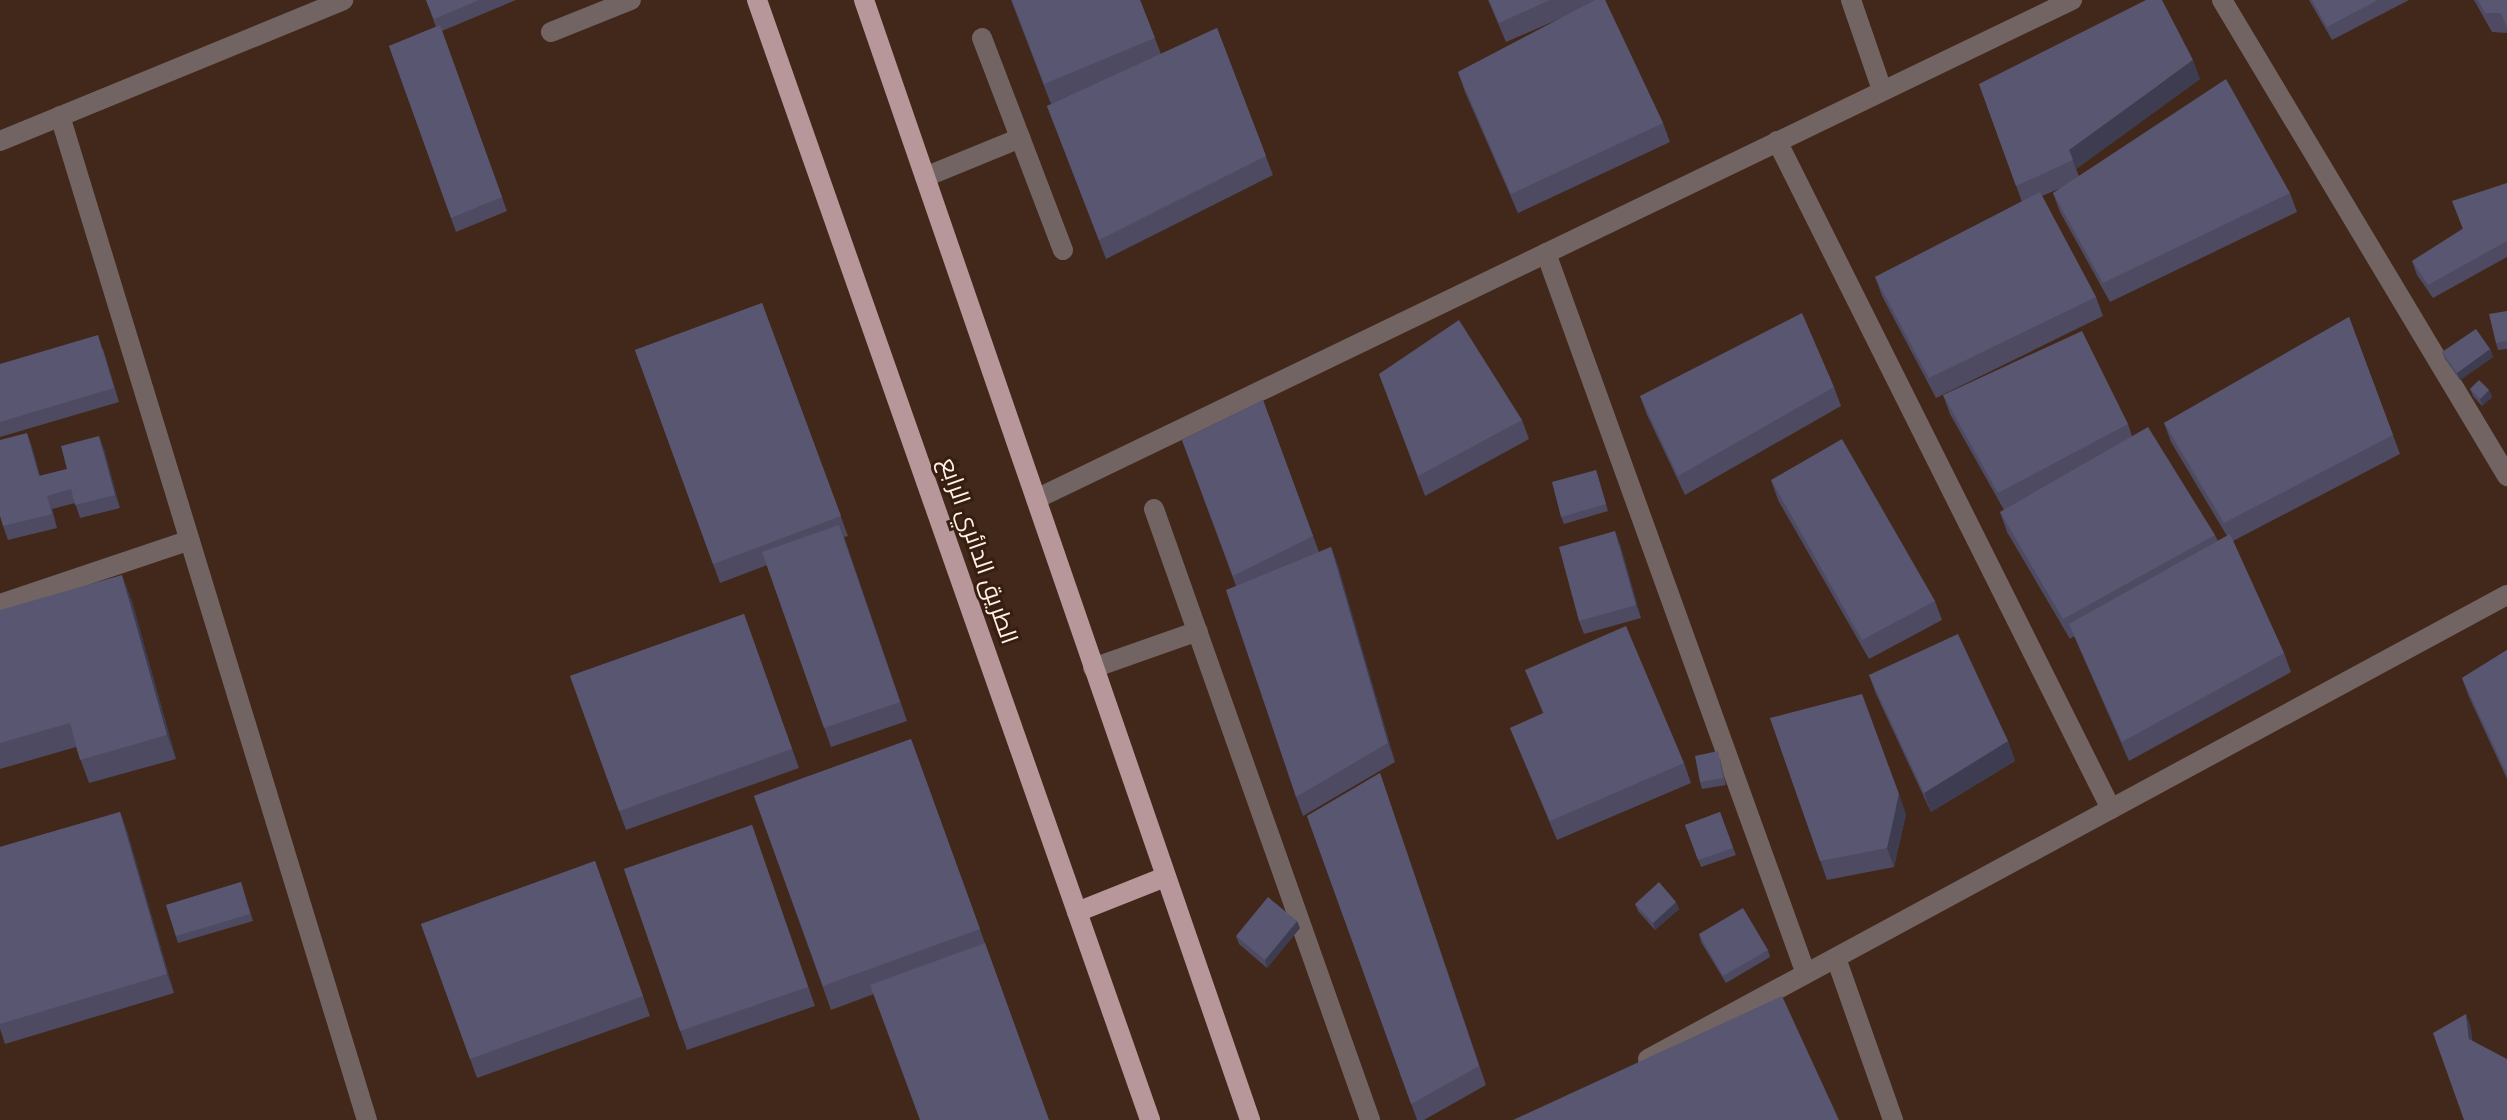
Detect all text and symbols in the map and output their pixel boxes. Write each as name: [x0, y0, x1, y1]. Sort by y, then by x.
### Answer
street label: الطريق الدائري الرابع: [933, 454, 1023, 648]

